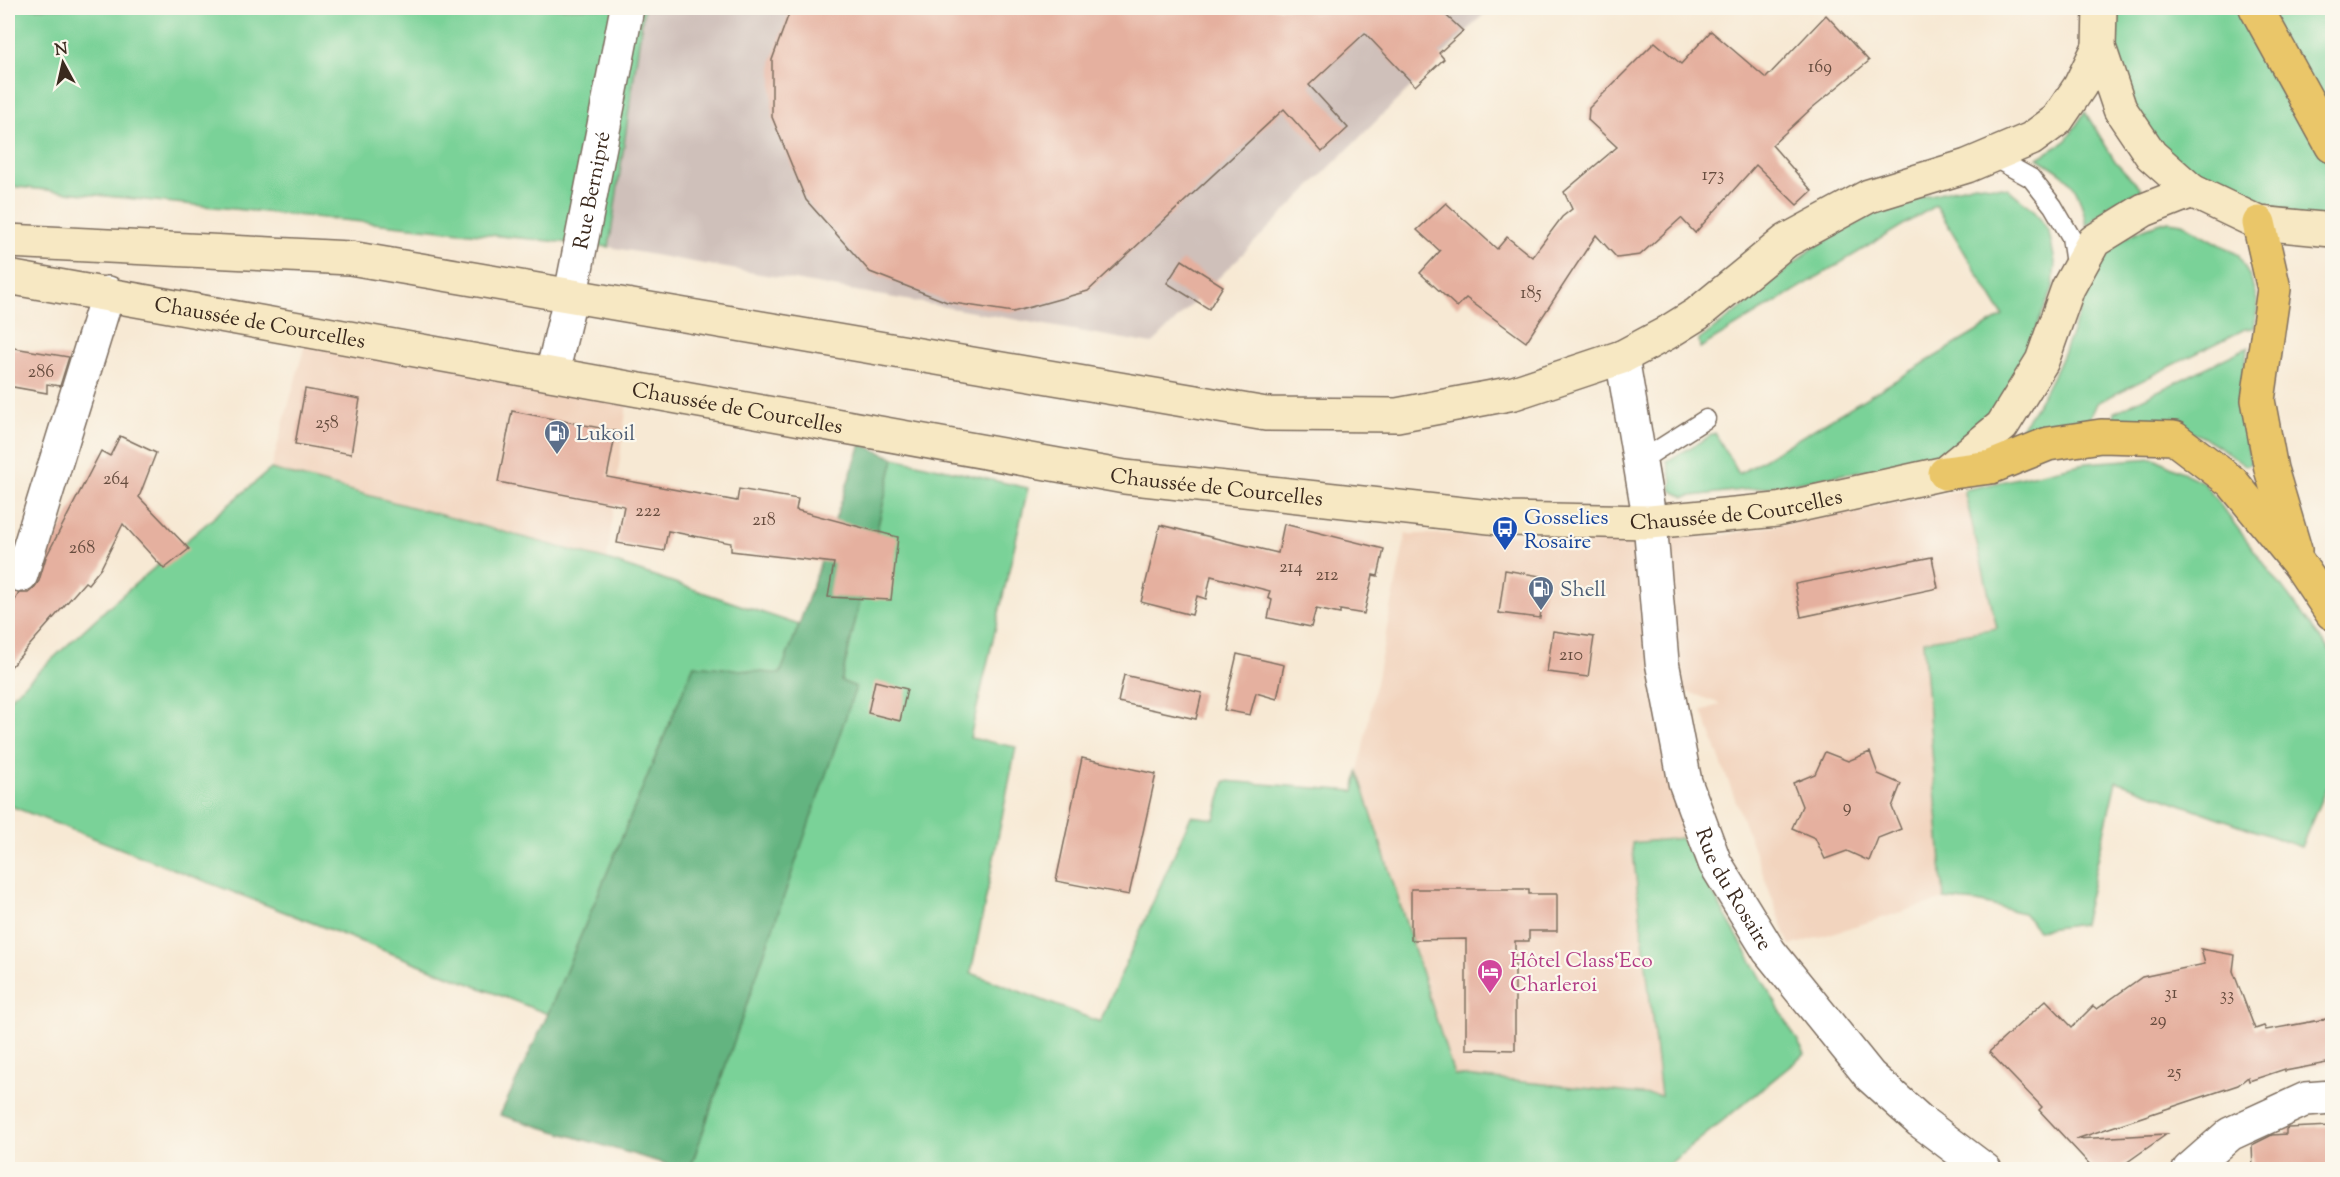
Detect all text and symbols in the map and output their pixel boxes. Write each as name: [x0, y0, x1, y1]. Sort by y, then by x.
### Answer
north arrow: [33, 33, 93, 93]
text: N: [53, 38, 69, 63]
house number: 169: [1808, 55, 1832, 81]
street label: Rue Bernipré: [567, 129, 619, 252]
house number: 173: [1702, 163, 1724, 189]
house number: 185: [1520, 281, 1542, 307]
street label: Chaussée de Courcelles: [152, 290, 368, 358]
house number: 286: [28, 360, 54, 386]
street label: Chaussée de Courcelles: [629, 376, 845, 443]
house number: 258: [315, 411, 339, 437]
fuel station icon: Lukoil: [542, 418, 572, 456]
place label: Lukoil: [576, 420, 635, 450]
street label: Chaussée de Courcelles: [1108, 462, 1324, 516]
house number: 264: [103, 467, 129, 493]
street label: Chaussée de Courcelles: [1630, 483, 1845, 539]
house number: 222: [635, 499, 661, 525]
place label: Gosselies Rosaire: [1524, 504, 1609, 558]
house number: 218: [752, 508, 776, 534]
bus stop icon: Gosselies Rosaire: [1490, 514, 1520, 552]
house number: 268: [69, 536, 95, 562]
house number: 214: [1279, 555, 1303, 581]
house number: 212: [1316, 563, 1339, 589]
fuel station icon: Shell: [1526, 574, 1556, 612]
place label: Shell: [1560, 576, 1606, 606]
house number: 210: [1559, 643, 1583, 669]
house number: 9: [1843, 795, 1852, 821]
street label: Rue du Rosaire: [1686, 824, 1778, 957]
place label: Hôtel Class‘Eco Charleroi: [1510, 947, 1653, 1001]
hotel icon: Hôtel Class‘Eco Charleroi: [1475, 957, 1505, 995]
house number: 31: [2164, 981, 2178, 1007]
house number: 33: [2220, 983, 2234, 1009]
house number: 29: [2149, 1008, 2167, 1034]
house number: 25: [2167, 1060, 2181, 1086]

